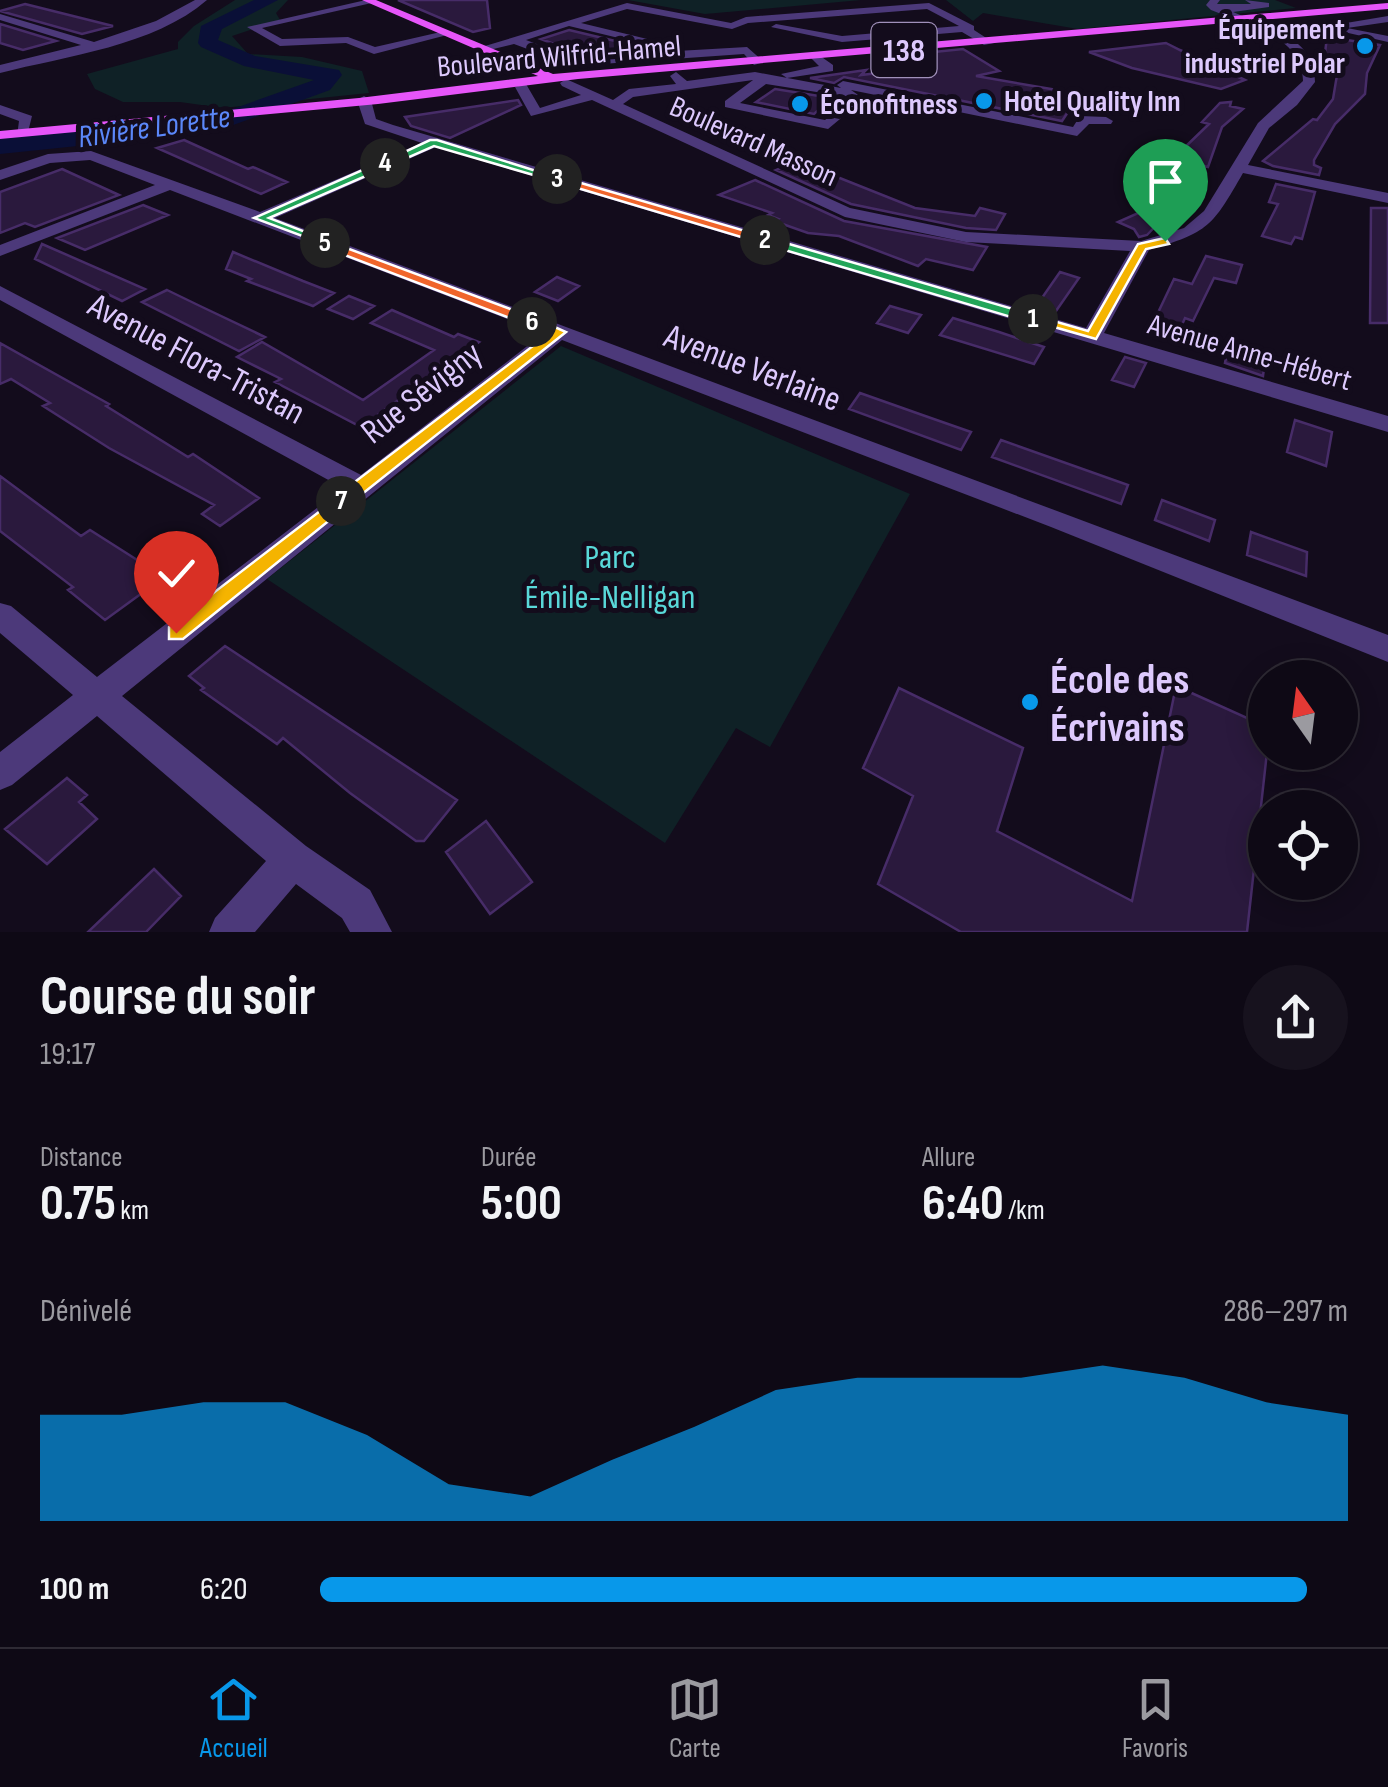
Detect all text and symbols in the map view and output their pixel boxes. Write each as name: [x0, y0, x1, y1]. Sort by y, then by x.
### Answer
place label: Équipement industriel Polar: [1185, 12, 1345, 82]
road number: 138: [872, 23, 936, 77]
street label: Boulevard Wilfrid-Hamel: [436, 28, 683, 86]
marker: Équipement industriel Polar: [1354, 35, 1376, 57]
place label: Hotel Quality Inn: [1004, 84, 1181, 120]
place label: Éconofitness: [820, 87, 958, 123]
street label: Boulevard Masson: [664, 89, 843, 195]
marker: Hotel Quality Inn: [973, 90, 995, 112]
marker: Éconofitness: [789, 93, 811, 115]
water label: Rivière Lorette: [76, 98, 233, 157]
pin: 4: [360, 138, 410, 188]
pin: [1123, 139, 1208, 242]
text: 4: [378, 146, 392, 179]
pin: 3: [532, 154, 582, 204]
icon: arrive: [1138, 154, 1193, 209]
text: 3: [551, 162, 563, 195]
pin: 2: [740, 215, 790, 265]
pin: 5: [300, 218, 350, 268]
text: 2: [759, 223, 771, 256]
text: 5: [319, 226, 331, 259]
street label: Avenue Flora-Tristan: [80, 284, 312, 434]
pin: 1: [1008, 294, 1058, 344]
pin: 6: [507, 297, 557, 347]
text: 1: [1028, 302, 1038, 335]
text: 6: [525, 305, 539, 338]
street label: Avenue Anne-Hébert: [1143, 306, 1356, 399]
street label: Avenue Verlaine: [657, 315, 847, 422]
street label: Rue Sévigny: [353, 333, 491, 454]
pin: 7: [316, 476, 366, 526]
text: 7: [335, 484, 347, 517]
pin: [134, 531, 219, 634]
park label: Parc Émile-Nelligan: [524, 536, 696, 619]
icon: check: [149, 546, 204, 601]
place label: École des Écrivains: [1050, 655, 1189, 754]
north arrow: [1248, 660, 1358, 770]
map controls: [1248, 660, 1358, 900]
marker: École des Écrivains: [1019, 691, 1041, 713]
button: locate: [1248, 790, 1358, 900]
text: Course du soir: [40, 964, 315, 1031]
button: share: [1243, 965, 1348, 1070]
text: 19:17: [40, 1035, 95, 1074]
text: Distance: [40, 1141, 123, 1174]
text: Durée: [481, 1141, 537, 1174]
text: Allure: [922, 1141, 975, 1174]
text: 0.75: [40, 1174, 116, 1234]
text: 5:00: [481, 1174, 562, 1234]
text: 6:40: [922, 1174, 1004, 1234]
text: km: [116, 1194, 149, 1227]
text: /km: [1004, 1194, 1045, 1227]
text: Dénivelé: [40, 1292, 132, 1331]
text: 286–297 m: [1223, 1292, 1348, 1331]
text: 100 m: [40, 1570, 109, 1609]
text: 6:20: [200, 1570, 248, 1609]
tab: Accueil: [200, 1672, 268, 1765]
tab: Carte: [667, 1672, 722, 1765]
tab: Favoris: [1122, 1672, 1188, 1765]

